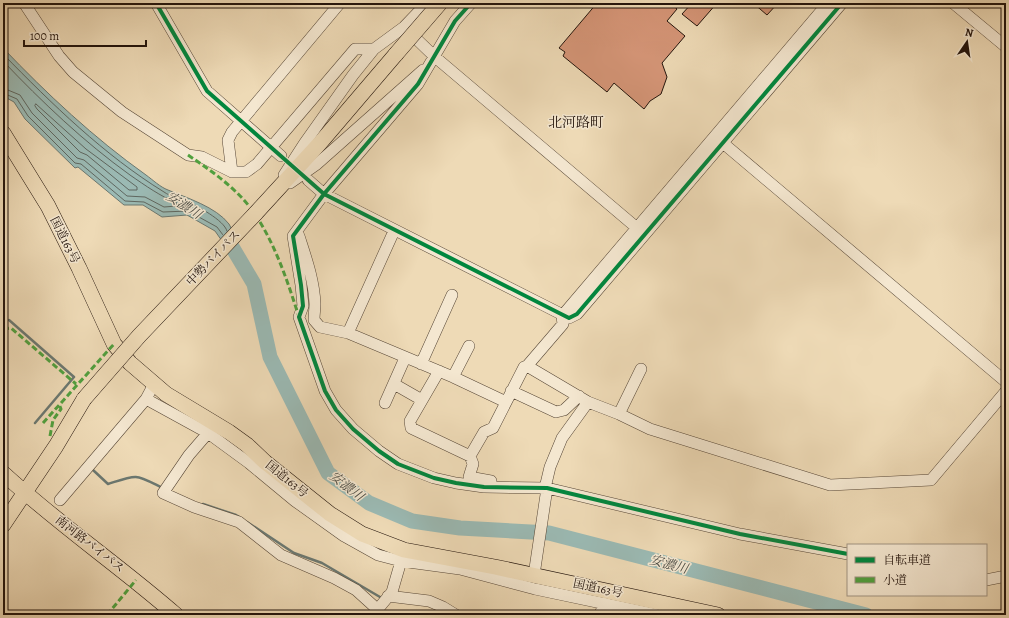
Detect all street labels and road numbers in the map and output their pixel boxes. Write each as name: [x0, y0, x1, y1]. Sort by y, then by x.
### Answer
street label: 国道163号: [46, 214, 84, 266]
street label: 中勢バイパス: [182, 227, 244, 289]
street label: 国道163号: [262, 457, 312, 501]
street label: 南河路バイパス: [52, 512, 128, 576]
street label: 国道163号: [572, 575, 624, 601]

